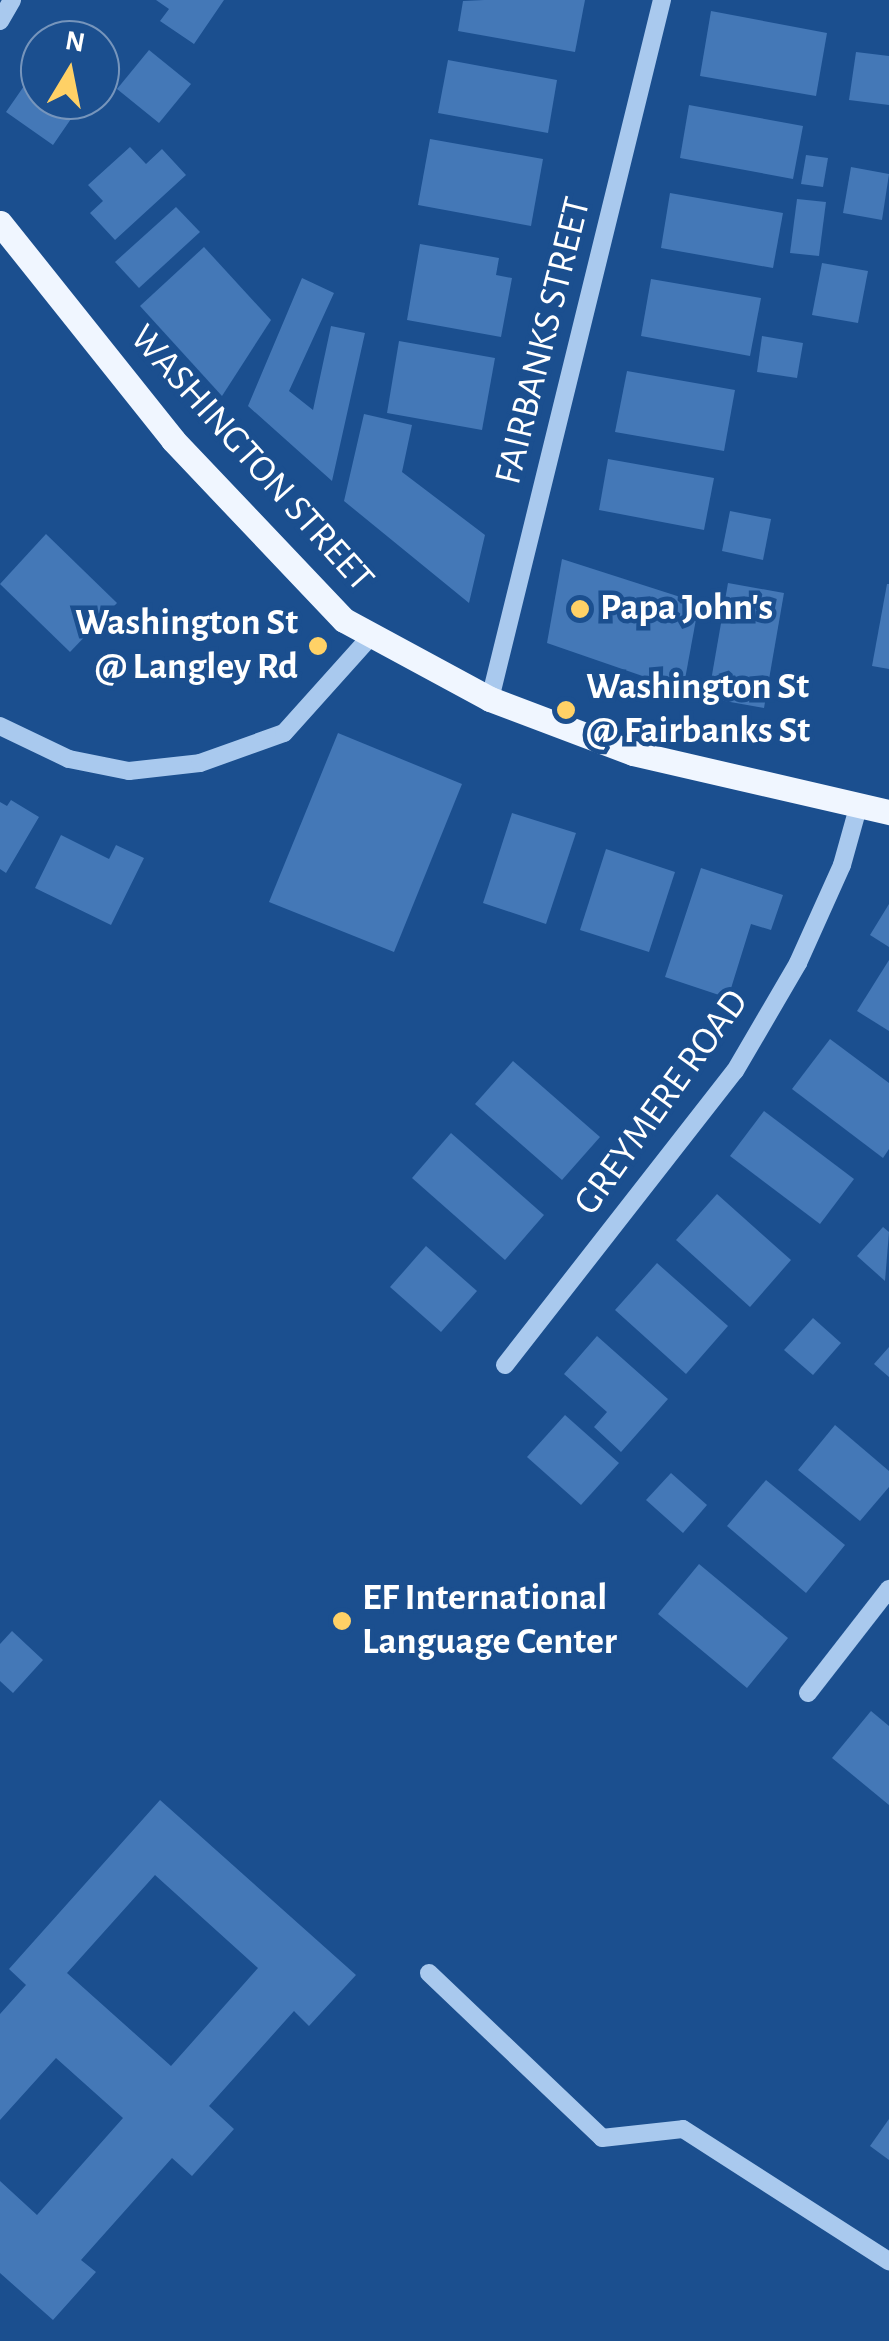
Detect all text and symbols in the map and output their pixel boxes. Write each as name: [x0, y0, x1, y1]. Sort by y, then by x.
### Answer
north arrow: [20, 20, 120, 120]
text: N: [63, 27, 87, 58]
street label: FAIRBANKS STREET: [486, 193, 602, 489]
street label: WASHINGTON STREET: [119, 316, 383, 602]
place label: Papa John's: [600, 586, 773, 632]
marker: Papa John's: [569, 598, 591, 620]
place label: Washington St @ Langley Rd: [75, 601, 298, 690]
marker: Washington St @ Langley Rd: [307, 635, 329, 657]
place label: Washington St @ Fairbanks St: [586, 665, 810, 754]
marker: Washington St @ Fairbanks St: [555, 699, 577, 721]
street label: GREYMERE ROAD: [565, 982, 759, 1224]
place label: EF International Language Center: [362, 1576, 617, 1666]
marker: EF International Language Center: [331, 1610, 353, 1632]

